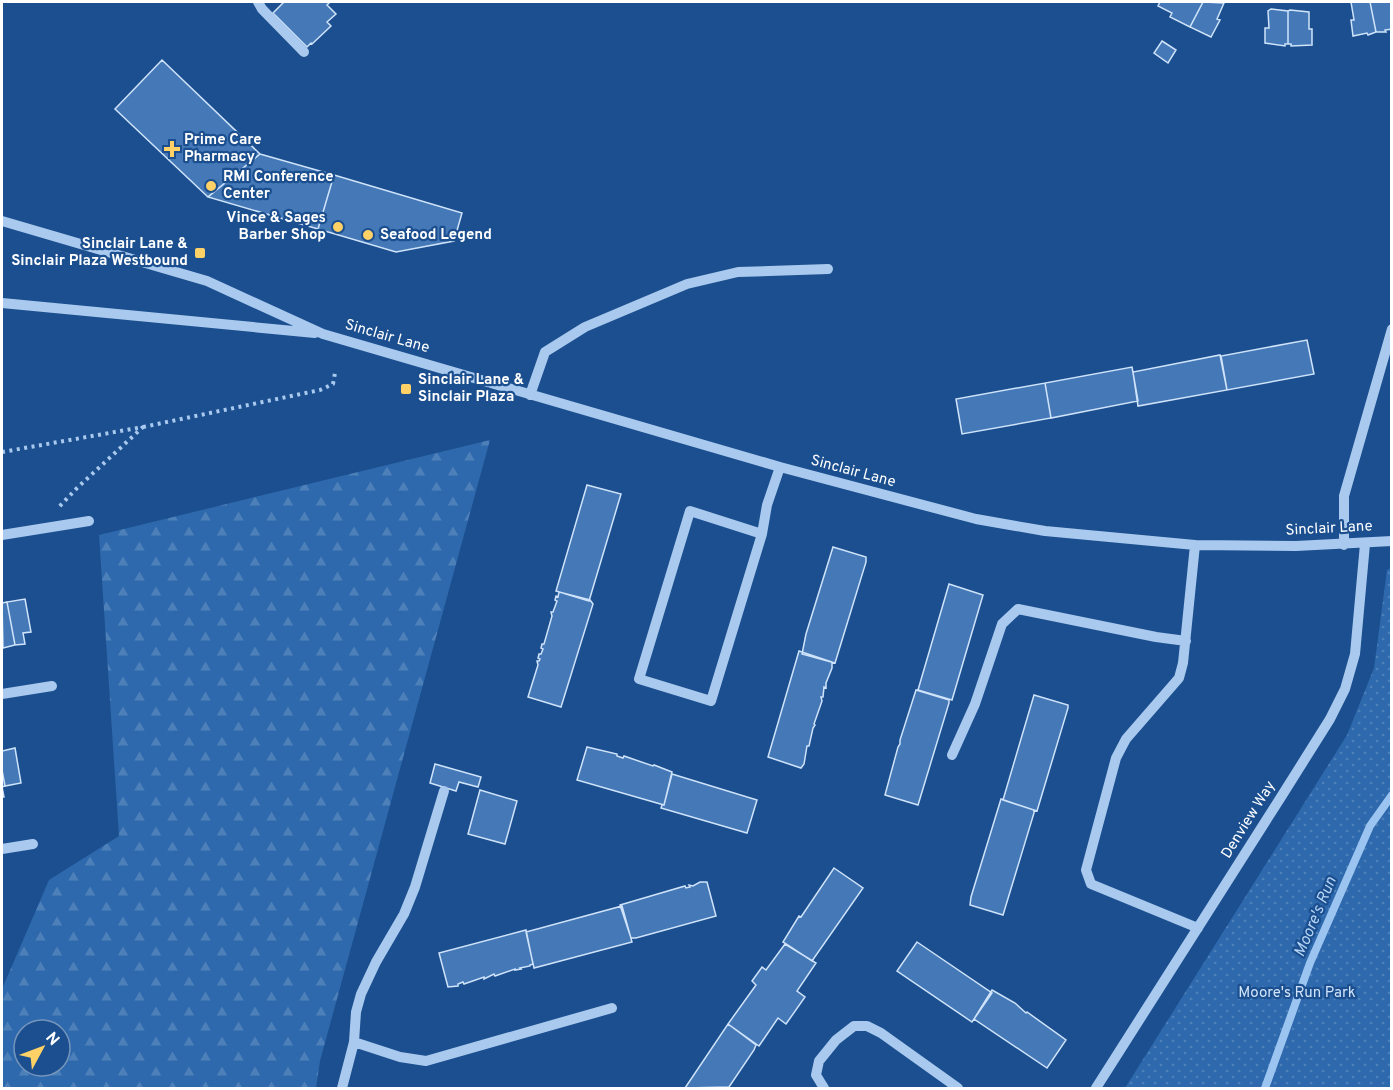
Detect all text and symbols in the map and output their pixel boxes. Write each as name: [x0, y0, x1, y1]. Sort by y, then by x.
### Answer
place label: Prime Care Pharmacy: [184, 131, 262, 167]
marker: Prime Care Pharmacy: [165, 142, 179, 156]
place label: RMI Conference Center: [223, 168, 334, 204]
marker: RMI Conference Center: [204, 179, 218, 193]
place label: Vince & Sages Barber Shop: [226, 209, 326, 245]
marker: Vince & Sages Barber Shop: [331, 220, 345, 234]
place label: Seafood Legend: [380, 226, 492, 245]
marker: Seafood Legend: [361, 228, 375, 242]
place label: Sinclair Lane & Sinclair Plaza Westbound: [11, 235, 188, 271]
marker: Sinclair Lane & Sinclair Plaza Westbound: [193, 246, 207, 260]
street label: Sinclair Lane: [342, 316, 432, 358]
place label: Sinclair Lane & Sinclair Plaza: [418, 371, 524, 407]
marker: Sinclair Lane & Sinclair Plaza: [399, 382, 413, 396]
street label: Sinclair Lane: [808, 452, 898, 492]
street label: Sinclair Lane: [1285, 517, 1373, 541]
street label: Denview Way: [1218, 778, 1280, 862]
water label: Moore's Run: [1290, 874, 1342, 960]
park label: Moore's Run Park: [1238, 984, 1356, 1003]
north arrow: [12, 1018, 72, 1078]
text: N: [40, 1029, 63, 1050]

